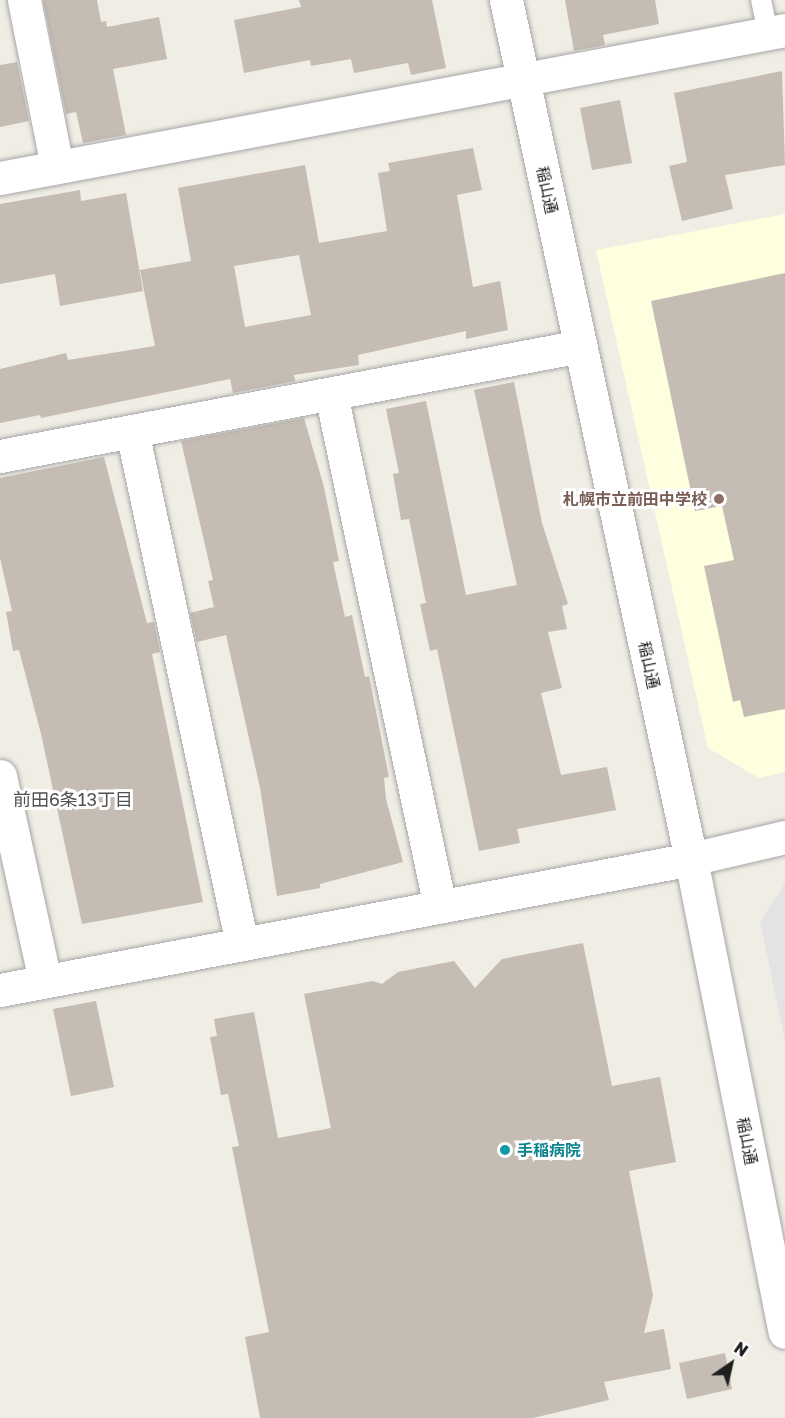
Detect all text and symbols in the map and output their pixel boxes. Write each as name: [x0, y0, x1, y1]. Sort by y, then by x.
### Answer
street label: 稲山通: [533, 165, 561, 215]
place label: 札幌市立前田中学校: [563, 489, 707, 509]
marker: 札幌市立前田中学校: [712, 492, 726, 506]
street label: 稲山通: [635, 640, 663, 690]
district label: 前田6条13丁目: [13, 788, 133, 810]
street label: 稲山通: [733, 1116, 761, 1166]
place label: 手稲病院: [517, 1140, 581, 1160]
marker: 手稲病院: [498, 1143, 512, 1157]
north arrow: [701, 1334, 761, 1394]
text: N: [730, 1337, 752, 1361]

